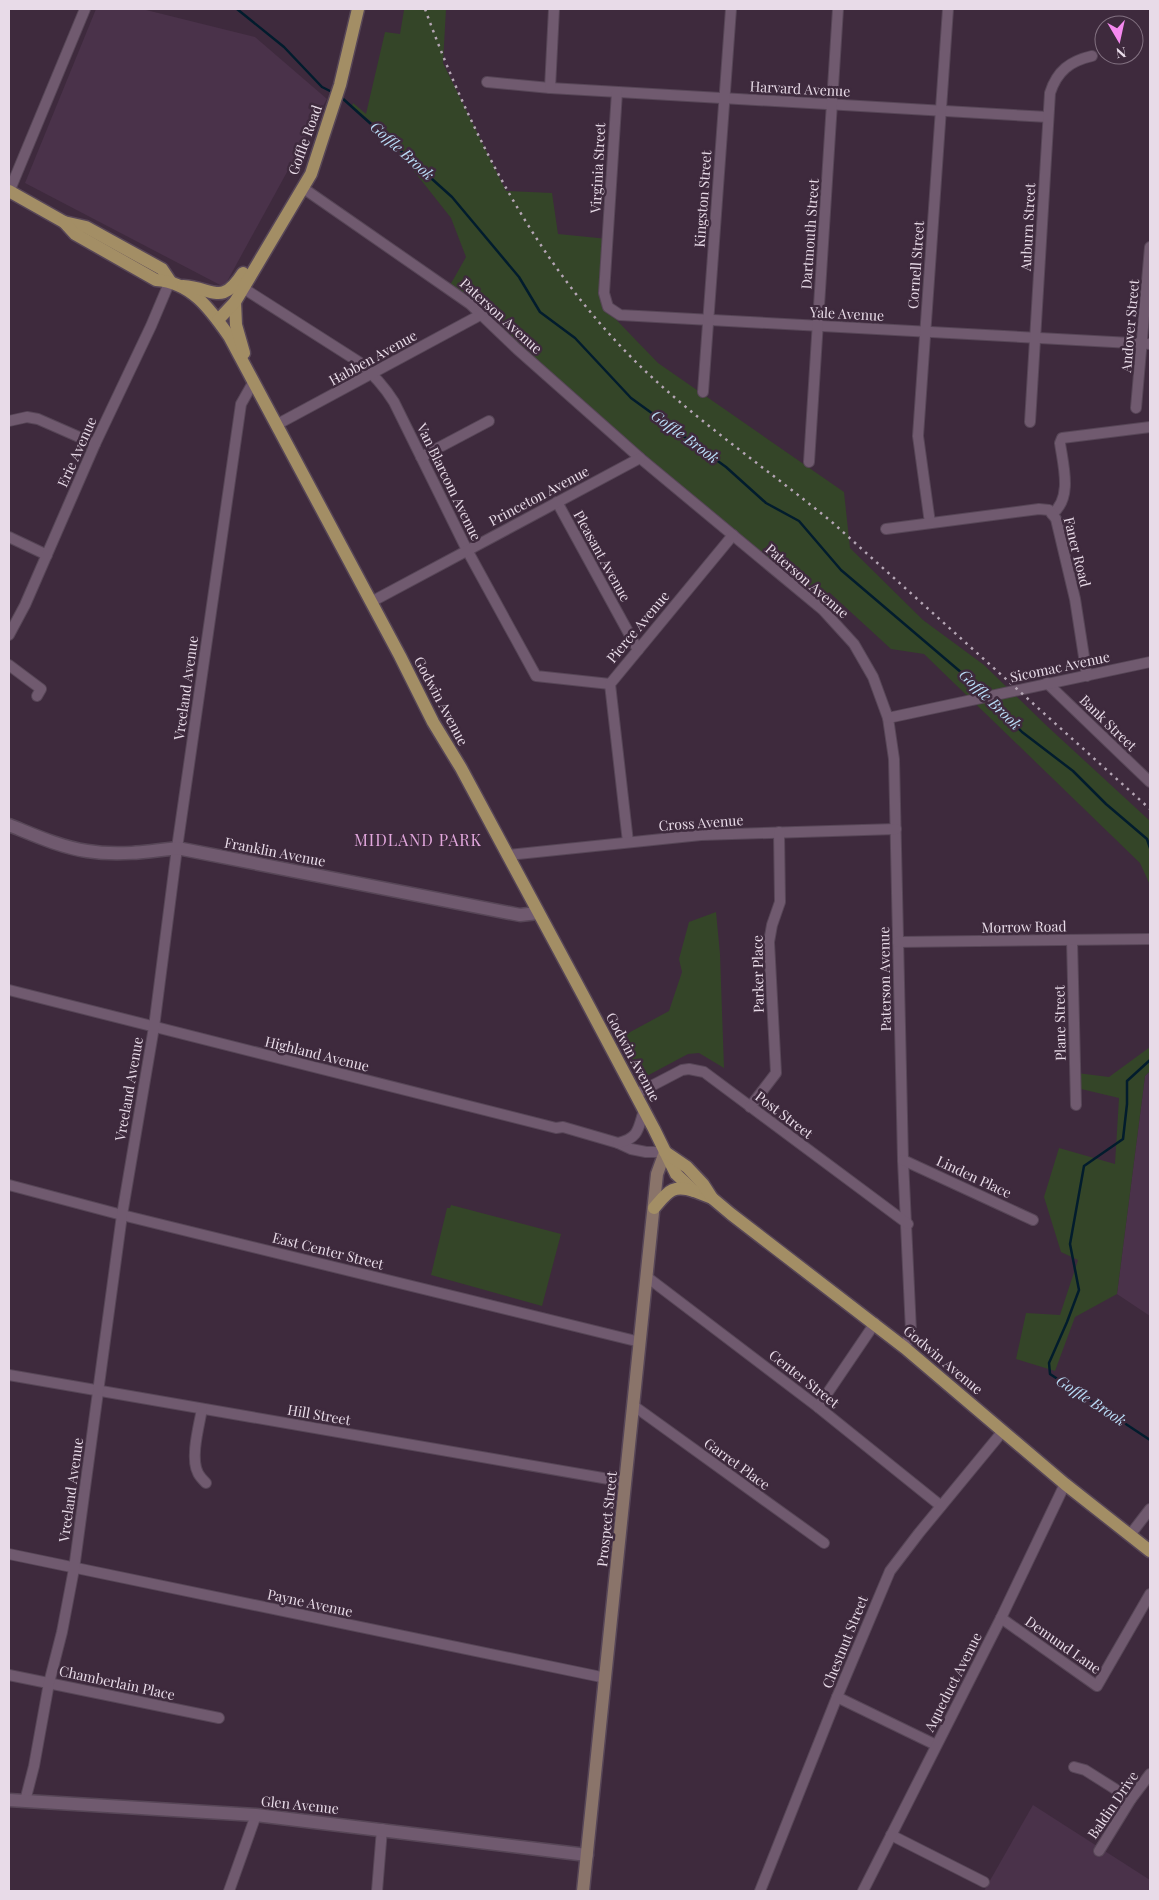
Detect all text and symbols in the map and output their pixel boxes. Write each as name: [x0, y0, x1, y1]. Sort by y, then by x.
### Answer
north arrow: [1094, 15, 1144, 65]
text: N: [1115, 43, 1128, 64]
street label: Harvard Avenue: [749, 76, 851, 101]
street label: Goffle Road: [283, 102, 326, 177]
water label: Goffle Brook: [367, 116, 439, 184]
street label: Virginia Street: [586, 121, 609, 215]
street label: Kingston Street: [690, 149, 715, 248]
street label: Dartmouth Street: [796, 177, 823, 290]
street label: Auburn Street: [1016, 181, 1039, 273]
street label: Cornell Street: [903, 219, 928, 310]
street label: Paterson Avenue: [456, 273, 547, 358]
street label: Andover Street: [1116, 277, 1143, 374]
street label: Yale Avenue: [808, 302, 885, 325]
street label: Habben Avenue: [325, 326, 420, 390]
water label: Goffle Brook: [648, 405, 724, 468]
street label: Erie Avenue: [53, 414, 101, 490]
street label: Van Blarcom Avenue: [412, 419, 486, 544]
street label: Princeton Avenue: [485, 461, 592, 530]
street label: Pleasant Avenue: [570, 507, 635, 605]
street label: Faner Road: [1060, 515, 1095, 589]
street label: Paterson Avenue: [762, 539, 853, 622]
street label: Pierce Avenue: [602, 587, 673, 667]
street label: Vreeland Avenue: [169, 635, 202, 742]
street label: Sicomac Avenue: [1008, 647, 1112, 686]
street label: Godwin Avenue: [410, 653, 473, 749]
water label: Goffle Brook: [955, 665, 1026, 734]
street label: Bank Street: [1076, 691, 1142, 755]
street label: Cross Avenue: [658, 810, 744, 835]
district label: MIDLAND PARK: [354, 829, 482, 850]
street label: Franklin Avenue: [223, 832, 327, 871]
street label: Morrow Road: [981, 916, 1067, 937]
street label: Paterson Avenue: [874, 926, 895, 1032]
street label: Parker Place: [747, 935, 768, 1013]
street label: Plane Street: [1049, 984, 1070, 1061]
street label: Godwin Avenue: [602, 1009, 665, 1105]
street label: Highland Avenue: [263, 1031, 371, 1076]
street label: Vreeland Avenue: [110, 1035, 147, 1143]
street label: Post Street: [752, 1087, 818, 1143]
street label: Linden Place: [934, 1151, 1015, 1202]
street label: East Center Street: [270, 1227, 387, 1274]
street label: Godwin Avenue: [900, 1321, 987, 1398]
street label: Center Street: [765, 1345, 844, 1413]
water label: Goffle Brook: [1053, 1370, 1130, 1430]
street label: Hill Street: [286, 1400, 353, 1430]
street label: Garret Place: [701, 1433, 774, 1494]
street label: Vreeland Avenue: [54, 1437, 87, 1544]
street label: Prospect Street: [592, 1469, 621, 1568]
street label: Payne Avenue: [266, 1584, 354, 1621]
street label: Chestnut Street: [817, 1592, 872, 1691]
street label: Demund Lane: [1022, 1611, 1105, 1678]
street label: Aqueduct Avenue: [919, 1629, 986, 1736]
street label: Chamberlain Place: [57, 1661, 177, 1704]
street label: Baldin Drive: [1083, 1767, 1142, 1842]
street label: Glen Avenue: [260, 1791, 340, 1818]

